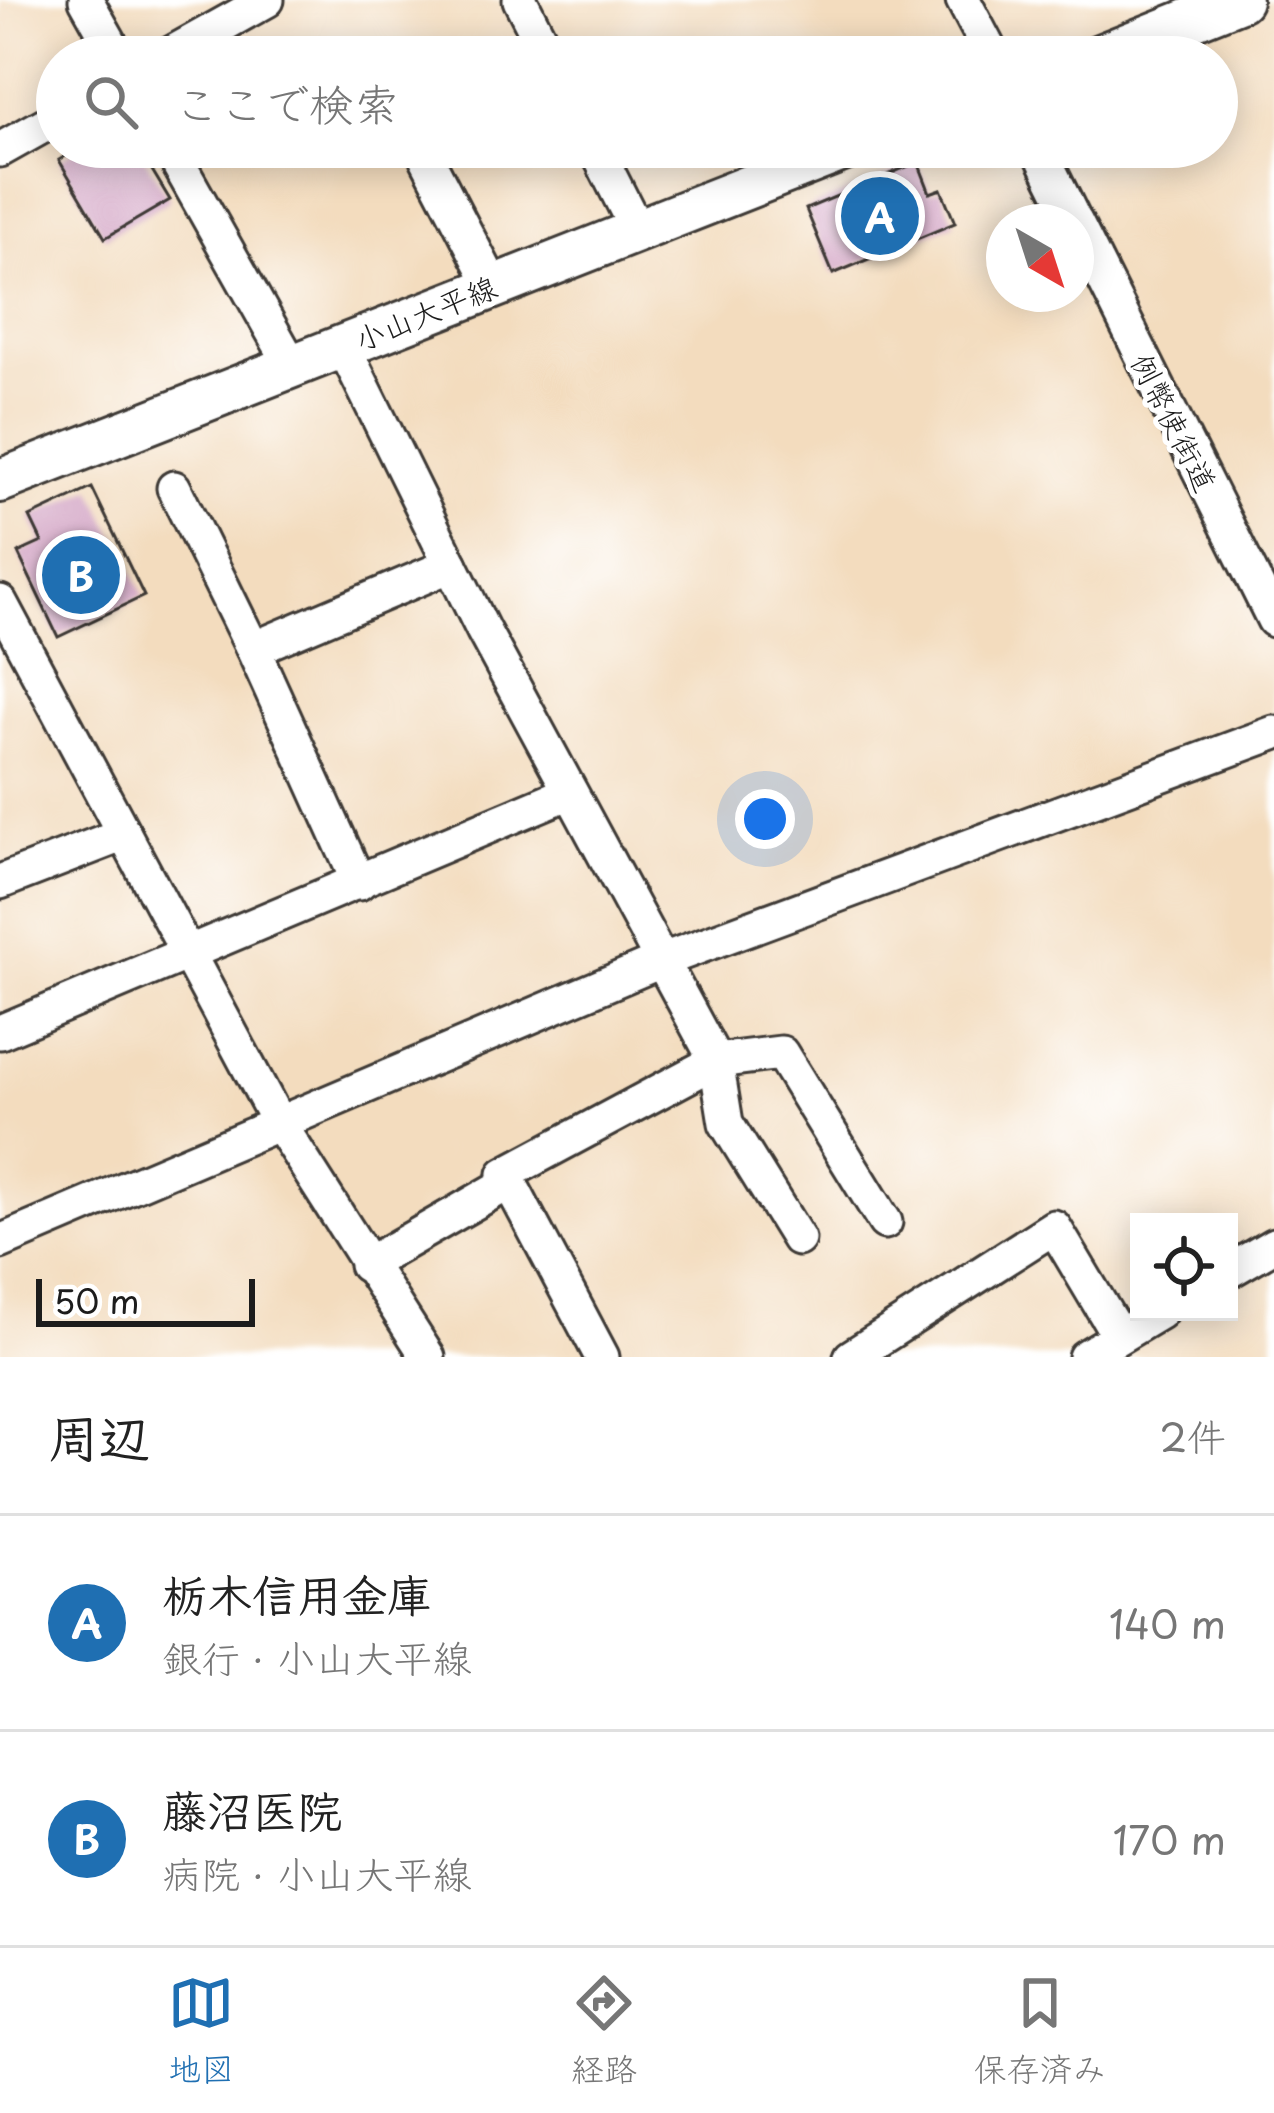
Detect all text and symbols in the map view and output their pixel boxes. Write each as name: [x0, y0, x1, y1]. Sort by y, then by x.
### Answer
search box: [36, 36, 1238, 168]
text: ここで検索: [174, 68, 399, 136]
icon: search: [78, 69, 144, 135]
pin: A: [841, 171, 919, 261]
north arrow: [986, 204, 1094, 312]
street label: 小山大平線: [347, 263, 503, 361]
street label: 例幣使街道: [1121, 345, 1229, 499]
pin: B: [42, 530, 120, 620]
your location: [735, 789, 795, 849]
map controls: [1130, 1213, 1238, 1321]
button: locate: [1130, 1213, 1238, 1321]
scale bar: [36, 1273, 255, 1326]
text: 50 m: [54, 1275, 140, 1325]
text: 周辺: [48, 1397, 150, 1474]
text: 2件: [1159, 1406, 1226, 1465]
text: 栃木信用金庫: [162, 1559, 432, 1627]
text: A: [72, 1593, 102, 1652]
text: 140 m: [1109, 1593, 1226, 1652]
text: 銀行 · 小山大平線: [162, 1627, 472, 1686]
text: 藤沼医院: [162, 1775, 342, 1843]
text: B: [74, 1809, 100, 1868]
text: 170 m: [1113, 1809, 1226, 1868]
text: 病院 · 小山大平線: [162, 1843, 472, 1902]
tab: 地図: [168, 1970, 234, 2092]
tab: 経路: [571, 1970, 637, 2092]
tab: 保存済み: [974, 1970, 1106, 2092]

